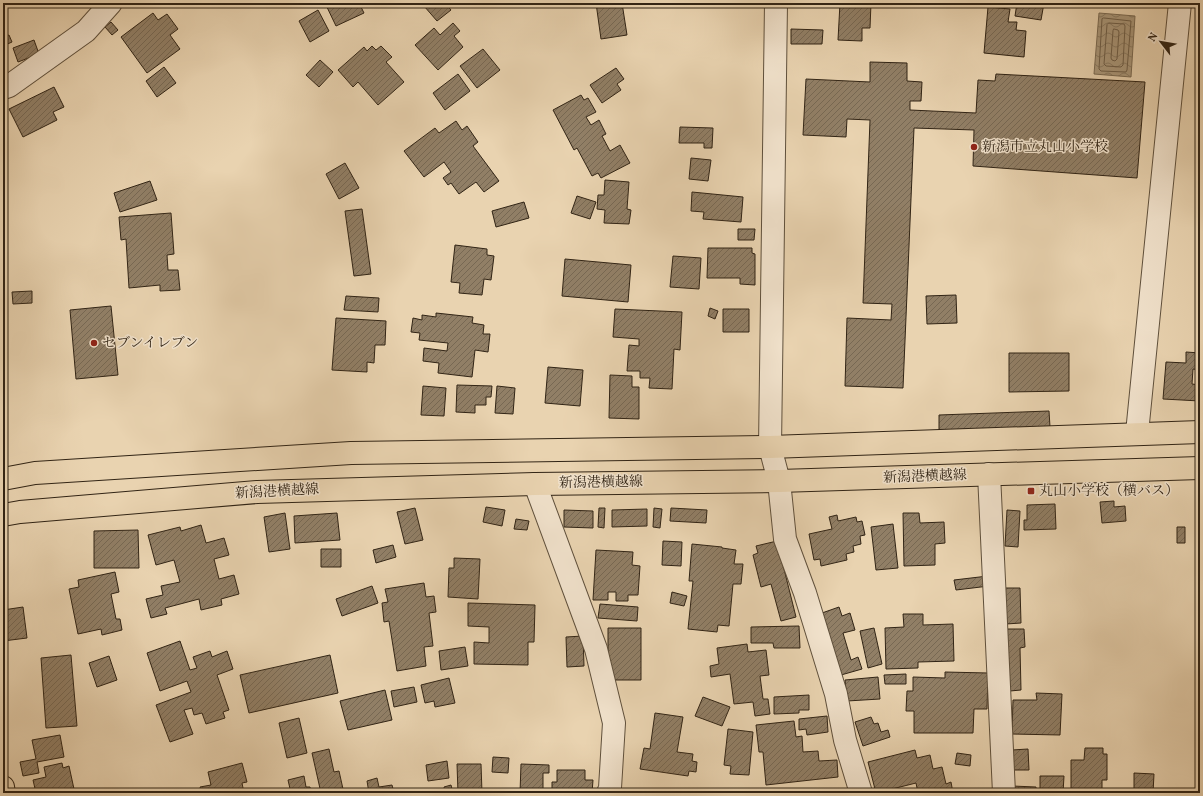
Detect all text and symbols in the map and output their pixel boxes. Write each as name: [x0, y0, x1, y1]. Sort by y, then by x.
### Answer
north arrow: [1141, 22, 1181, 62]
text: N: [1145, 30, 1162, 45]
place label: 新潟市立丸山小学校: [982, 138, 1108, 157]
marker: 新潟市立丸山小学校: [969, 142, 979, 152]
place label: セブンイレブン: [102, 334, 198, 353]
marker: セブンイレブン: [89, 338, 99, 348]
street label: 新潟港横越線: [883, 466, 967, 488]
street label: 新潟港横越線: [559, 473, 643, 493]
street label: 新潟港横越線: [235, 480, 319, 504]
place label: 丸山小学校（横バス）: [1039, 482, 1179, 501]
marker: 丸山小学校（横バス）: [1026, 486, 1036, 496]

